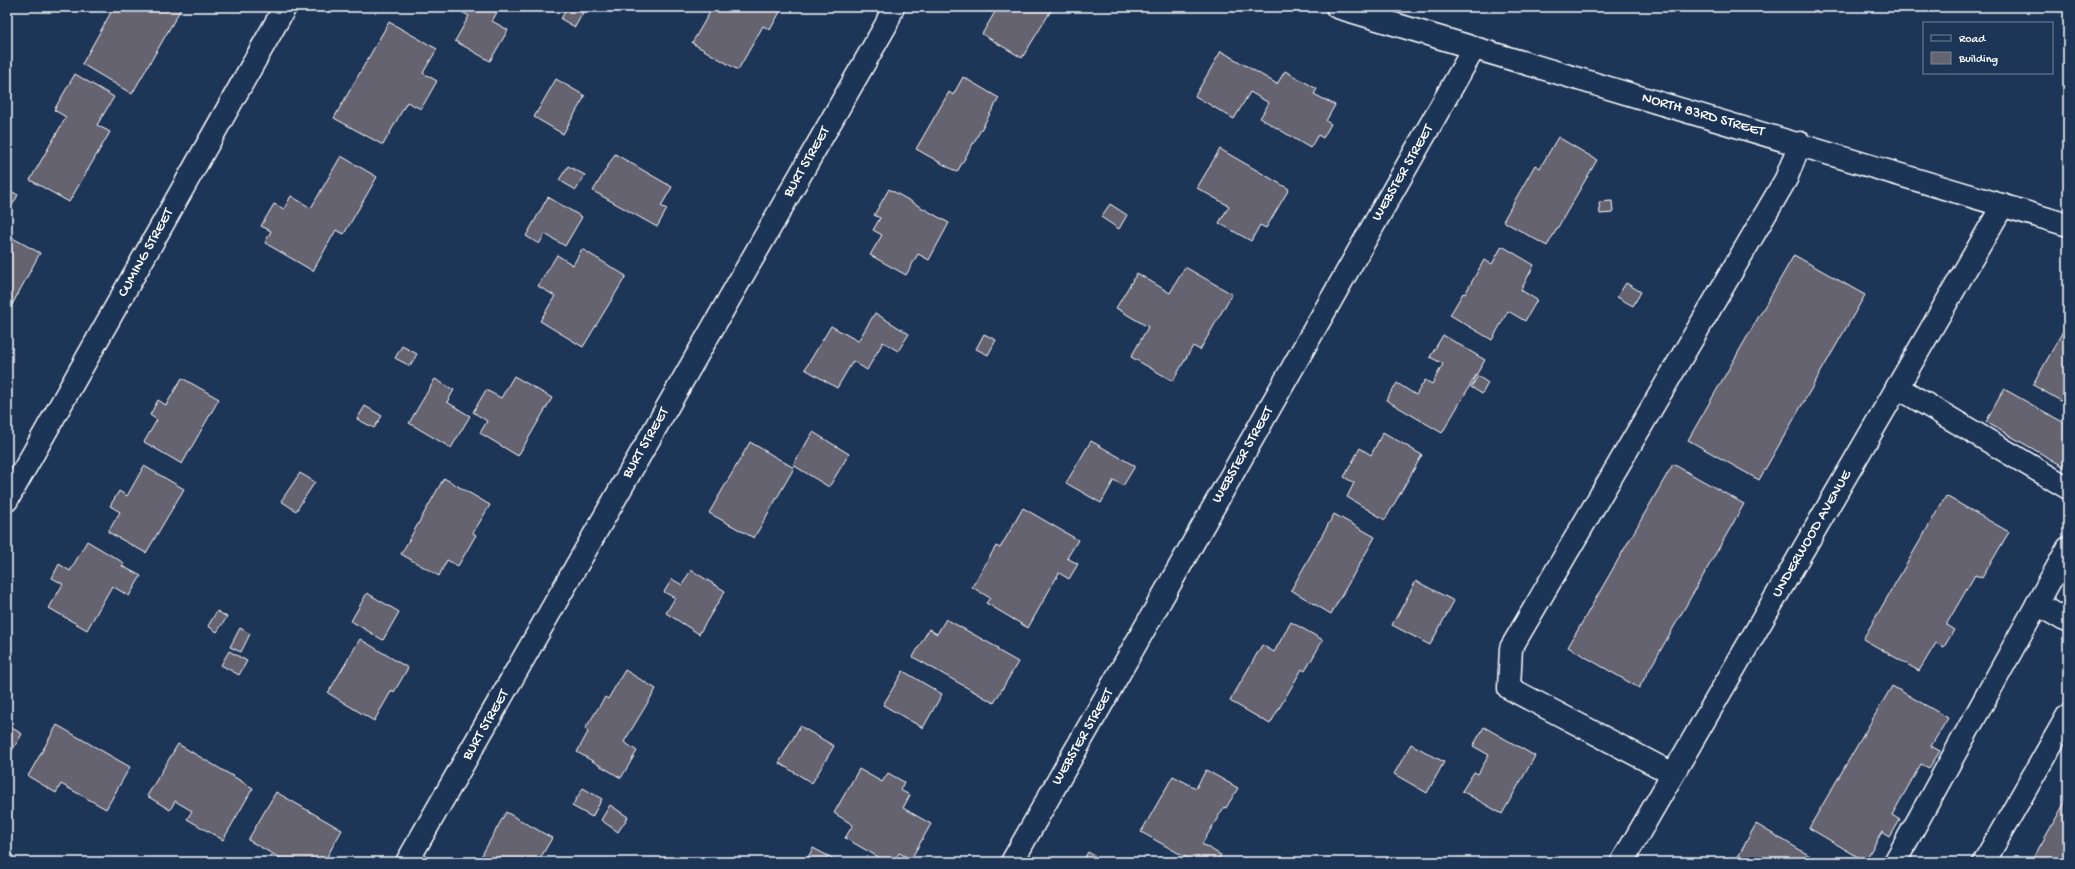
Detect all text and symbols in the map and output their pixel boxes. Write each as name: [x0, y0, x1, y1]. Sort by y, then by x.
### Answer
legend: [1923, 22, 2053, 74]
text: Road: [1959, 33, 1986, 47]
text: Building: [1958, 53, 1998, 67]
street label: NORTH 83RD STREET: [1640, 89, 1768, 141]
street label: WEBSTER STREET: [1368, 121, 1438, 224]
street label: BURT STREET: [779, 122, 835, 201]
street label: CUMING STREET: [114, 204, 178, 301]
street label: BURT STREET: [618, 403, 674, 482]
street label: WEBSTER STREET: [1208, 403, 1278, 506]
street label: UNDERWOOD AVENUE: [1768, 467, 1856, 601]
street label: BURT STREET: [458, 685, 514, 764]
street label: WEBSTER STREET: [1048, 685, 1118, 788]

